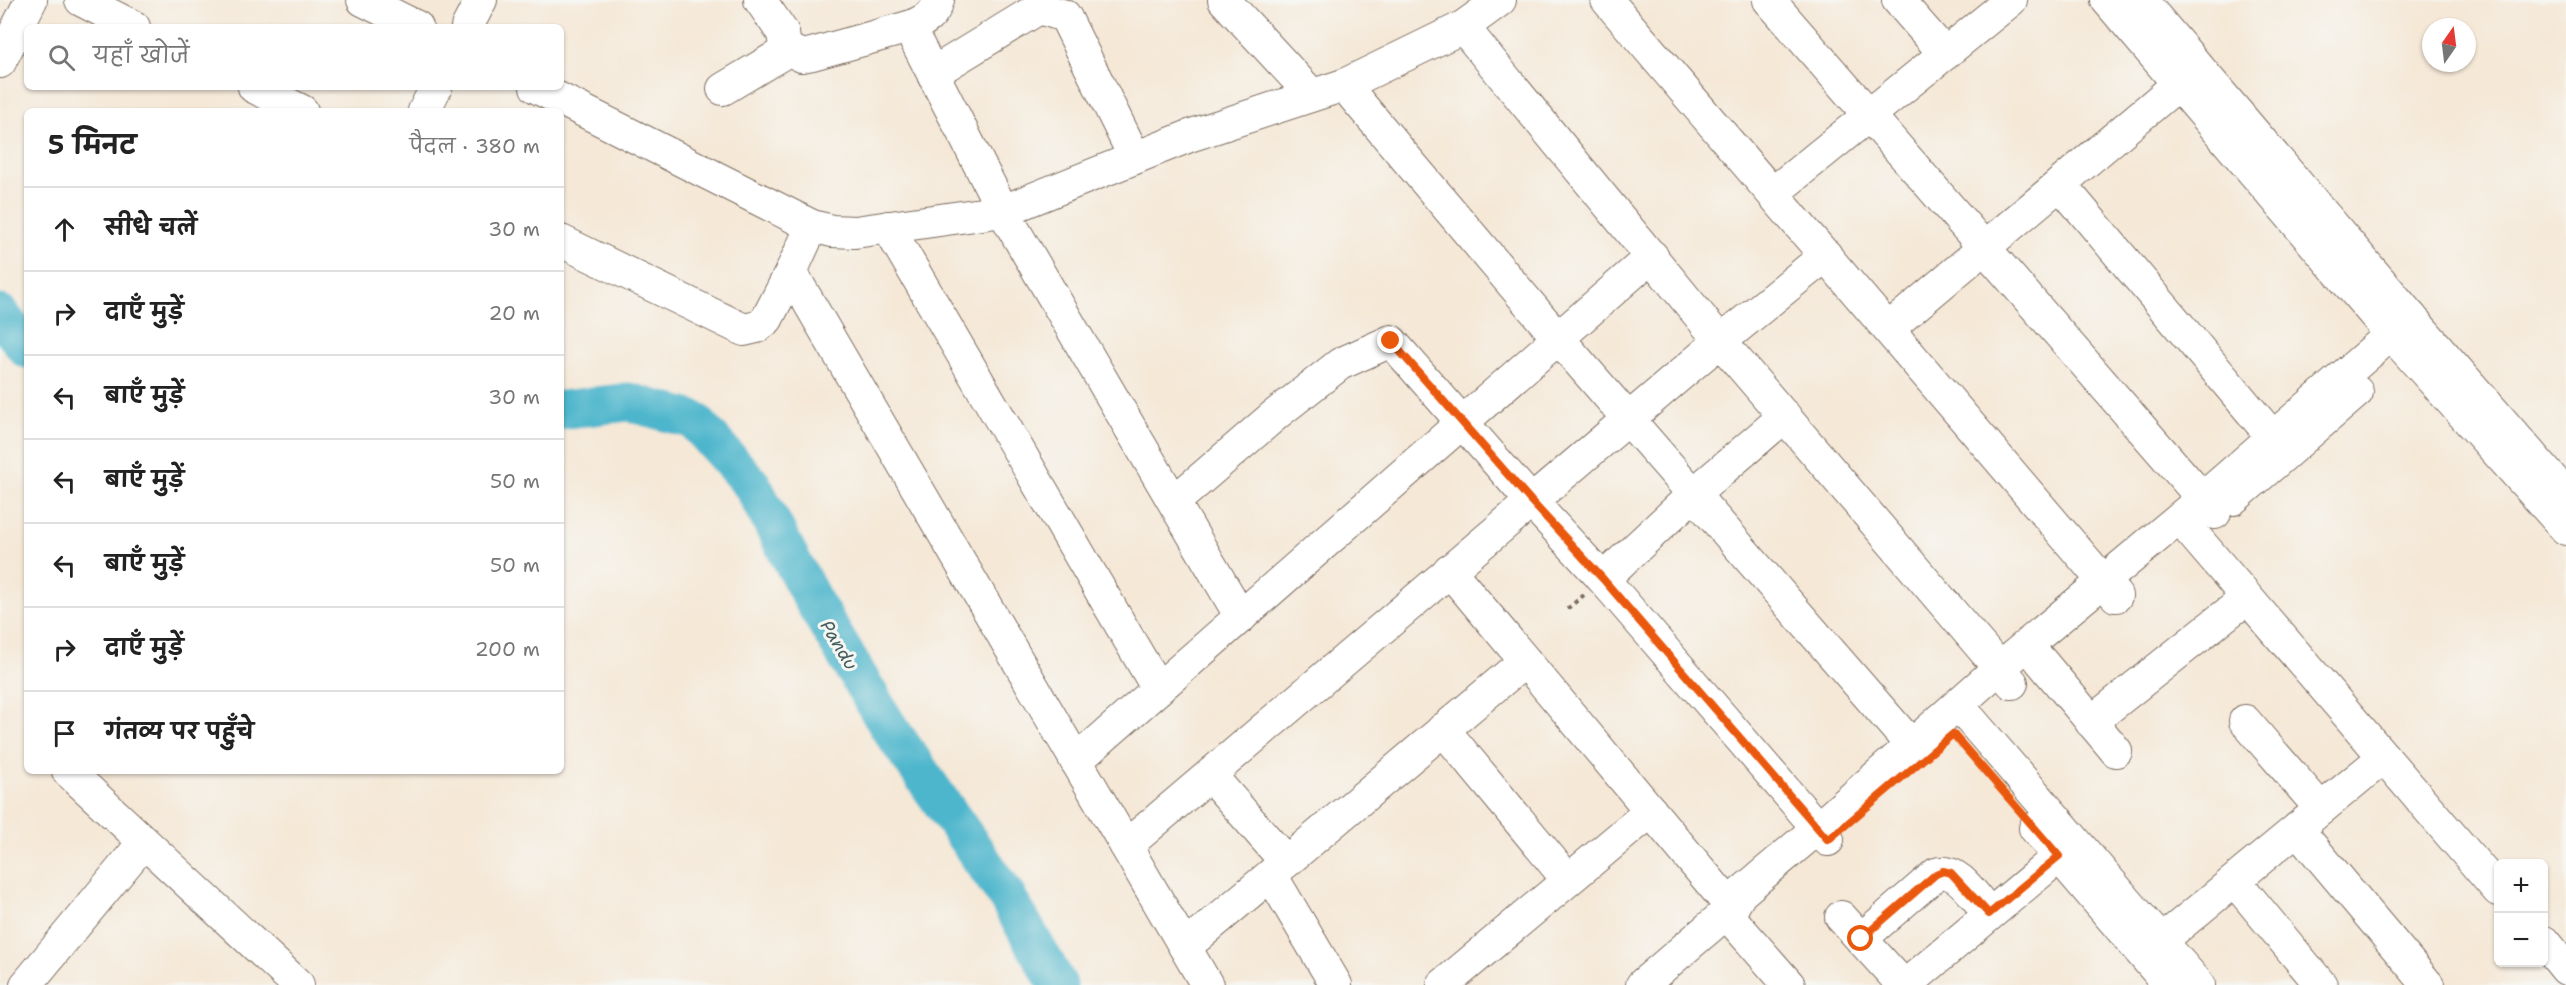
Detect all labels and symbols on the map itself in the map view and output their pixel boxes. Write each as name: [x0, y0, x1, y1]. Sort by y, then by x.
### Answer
north arrow: [2422, 18, 2476, 72]
route end: [1377, 327, 1403, 353]
water label: Pandu: [815, 616, 863, 674]
route start: [1847, 925, 1873, 951]

